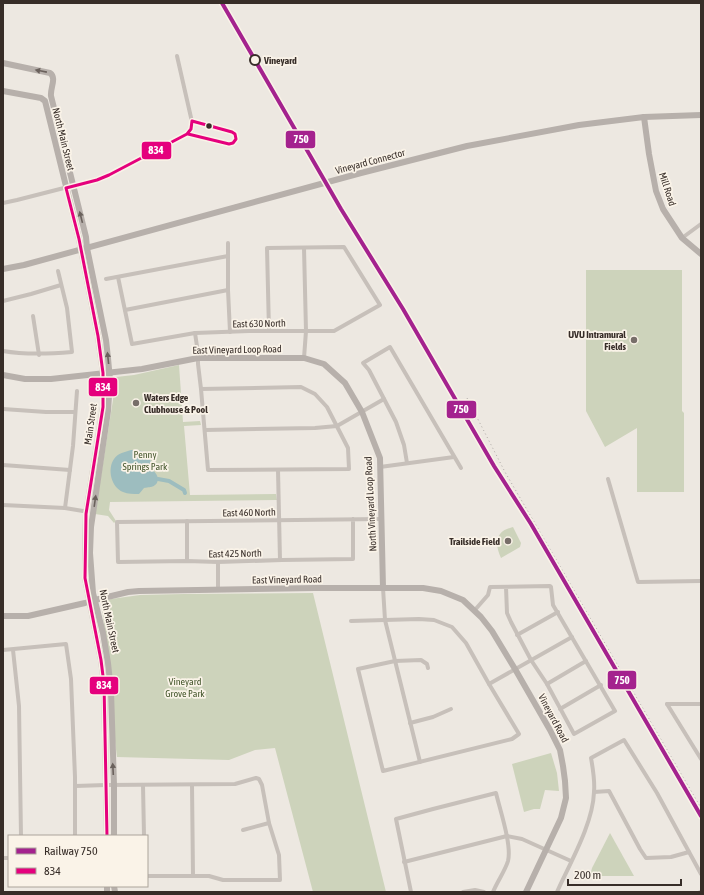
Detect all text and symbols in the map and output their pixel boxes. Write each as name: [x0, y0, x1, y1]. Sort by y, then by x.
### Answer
marker: Vineyard: [249, 54, 261, 66]
place label: Vineyard: [263, 55, 297, 66]
one-way arrow: [35, 67, 47, 73]
street label: North Main Street: [50, 107, 77, 172]
unlabelled marker: [204, 121, 214, 131]
line badge: 750: [285, 130, 316, 149]
text: 750: [293, 133, 309, 145]
line badge: 834: [141, 141, 172, 160]
text: 834: [148, 144, 164, 156]
street label: Vineyard Connector: [334, 147, 407, 176]
street label: Mill Road: [657, 171, 678, 208]
one-way arrow: [78, 210, 84, 223]
street label: East 630 North: [232, 318, 286, 329]
place label: UVU Intramural Fields: [568, 329, 626, 352]
marker: UVU Intramural Fields: [629, 335, 639, 345]
street label: East Vineyard Loop Road: [192, 343, 282, 356]
one-way arrow: [105, 352, 111, 364]
line badge: 834: [88, 377, 118, 397]
text: 834: [95, 381, 111, 393]
place label: Waters Edge Clubhouse & Pool: [143, 392, 208, 415]
marker: Waters Edge Clubhouse & Pool: [131, 398, 141, 408]
line badge: 750: [446, 400, 477, 419]
street label: Main Street: [82, 402, 99, 446]
text: 750: [453, 403, 469, 415]
park label: Penny Springs Park: [123, 449, 168, 472]
street label: North Vineyard Loop Road: [363, 456, 378, 552]
one-way arrow: [92, 495, 98, 507]
street label: East 460 North: [222, 507, 276, 518]
place label: Trailside Field: [449, 536, 500, 547]
marker: Trailside Field: [503, 536, 513, 546]
street label: East 425 North: [208, 548, 262, 559]
street label: East Vineyard Road: [252, 573, 322, 586]
street label: North Main Street: [97, 588, 122, 654]
line badge: 750: [607, 670, 637, 690]
text: 750: [614, 674, 630, 686]
line badge: 834: [89, 676, 119, 695]
park label: Vineyard Grove Park: [165, 676, 205, 699]
text: 834: [96, 679, 112, 691]
street label: Vineyard Road: [536, 692, 571, 745]
one-way arrow: [110, 763, 117, 775]
legend: [8, 835, 148, 887]
text: Railway 750: [44, 844, 98, 858]
scale bar: [568, 861, 681, 887]
text: 834: [44, 864, 61, 878]
text: 200 m: [574, 868, 601, 882]

